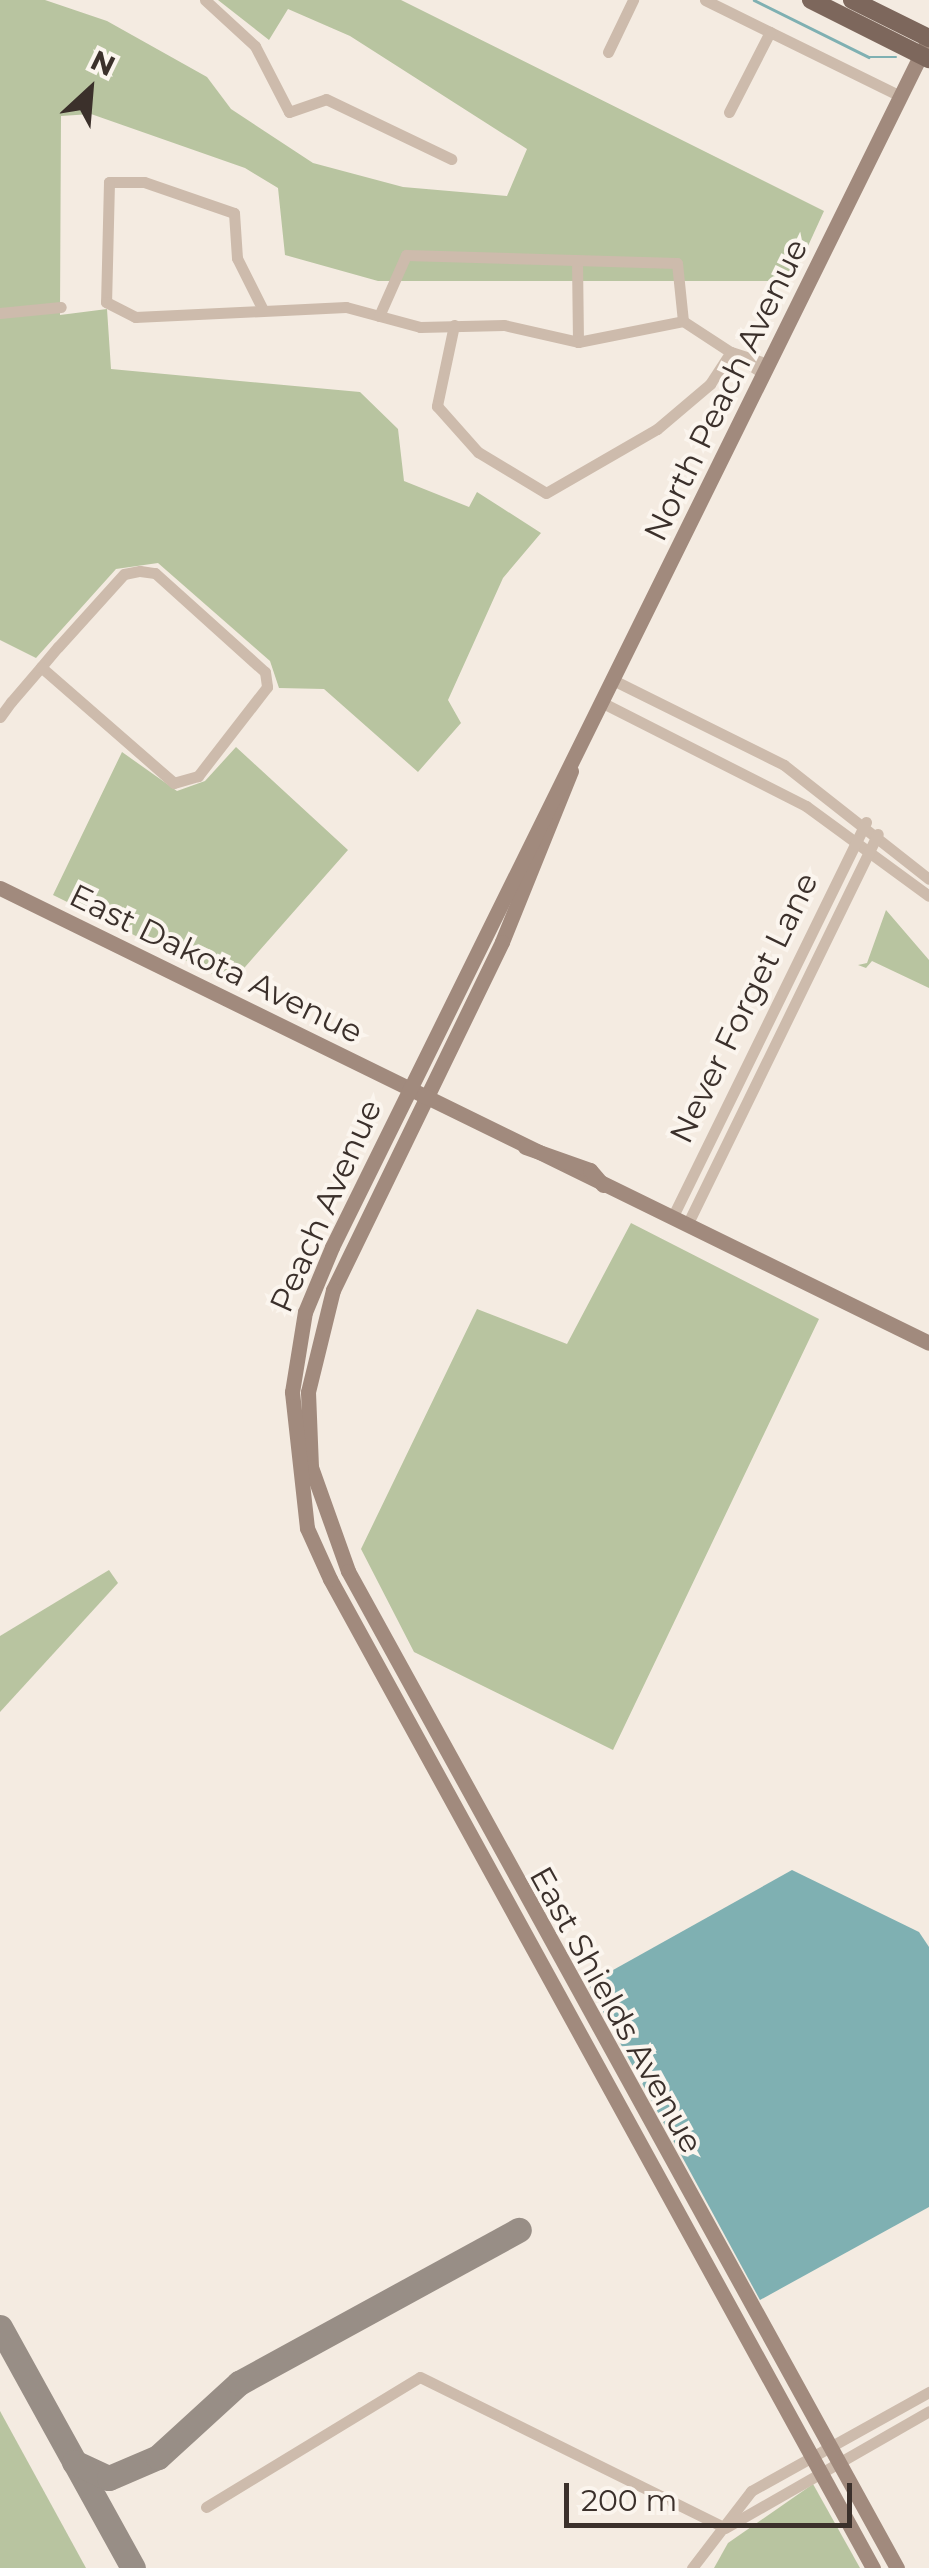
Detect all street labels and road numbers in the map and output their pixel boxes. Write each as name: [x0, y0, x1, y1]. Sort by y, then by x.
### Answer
street label: North Peach Avenue: [636, 233, 816, 547]
street label: Never Forget Lane: [662, 867, 826, 1149]
street label: East Dakota Avenue: [63, 876, 369, 1052]
street label: Peach Avenue: [262, 1094, 390, 1318]
street label: East Shields Avenue: [521, 1860, 711, 2160]

